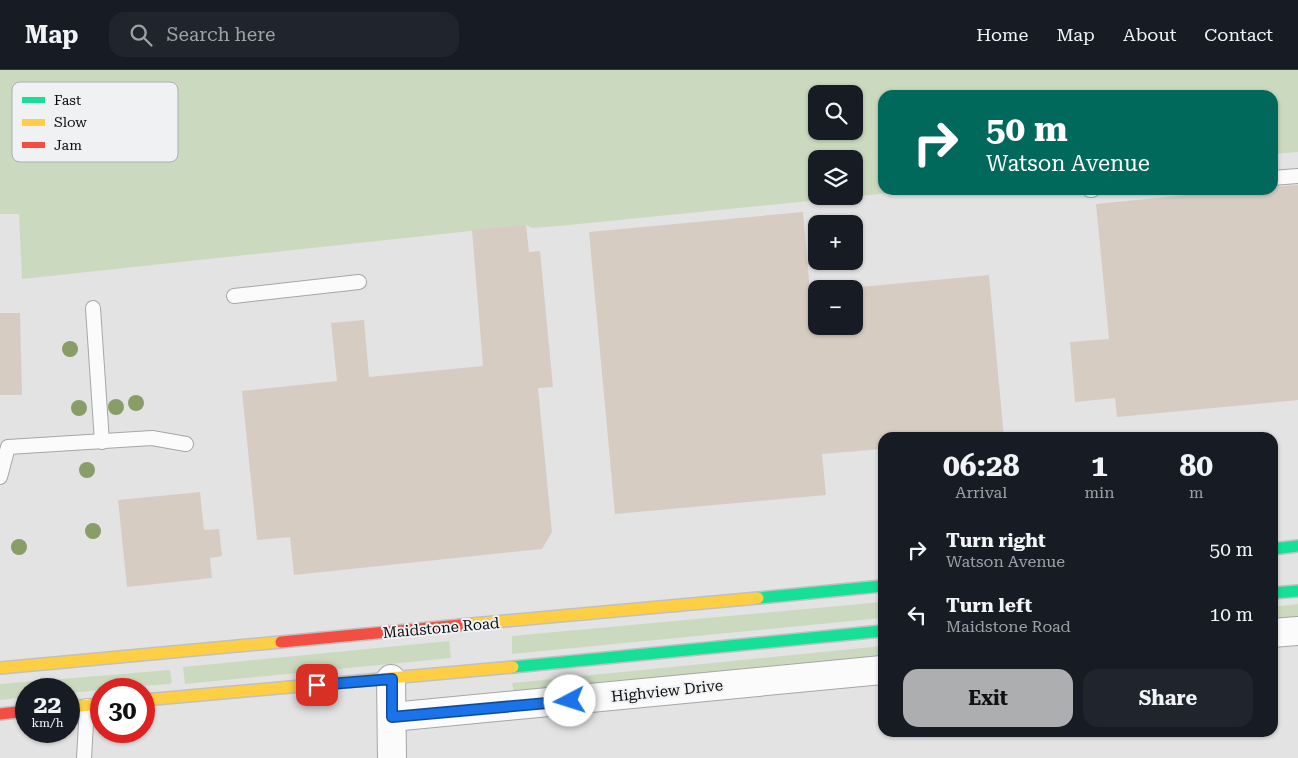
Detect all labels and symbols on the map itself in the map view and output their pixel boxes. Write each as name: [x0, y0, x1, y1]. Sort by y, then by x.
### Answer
legend: [12, 82, 178, 162]
text: Fast: [54, 92, 81, 108]
text: Slow: [54, 114, 87, 130]
text: Jam: [54, 137, 82, 153]
street label: Maidstone Road: [382, 614, 500, 642]
pin: [296, 664, 338, 706]
position arrow: [543, 674, 595, 726]
street label: Highview Drive: [610, 676, 724, 706]
speed limit sign: 30: [90, 678, 155, 743]

